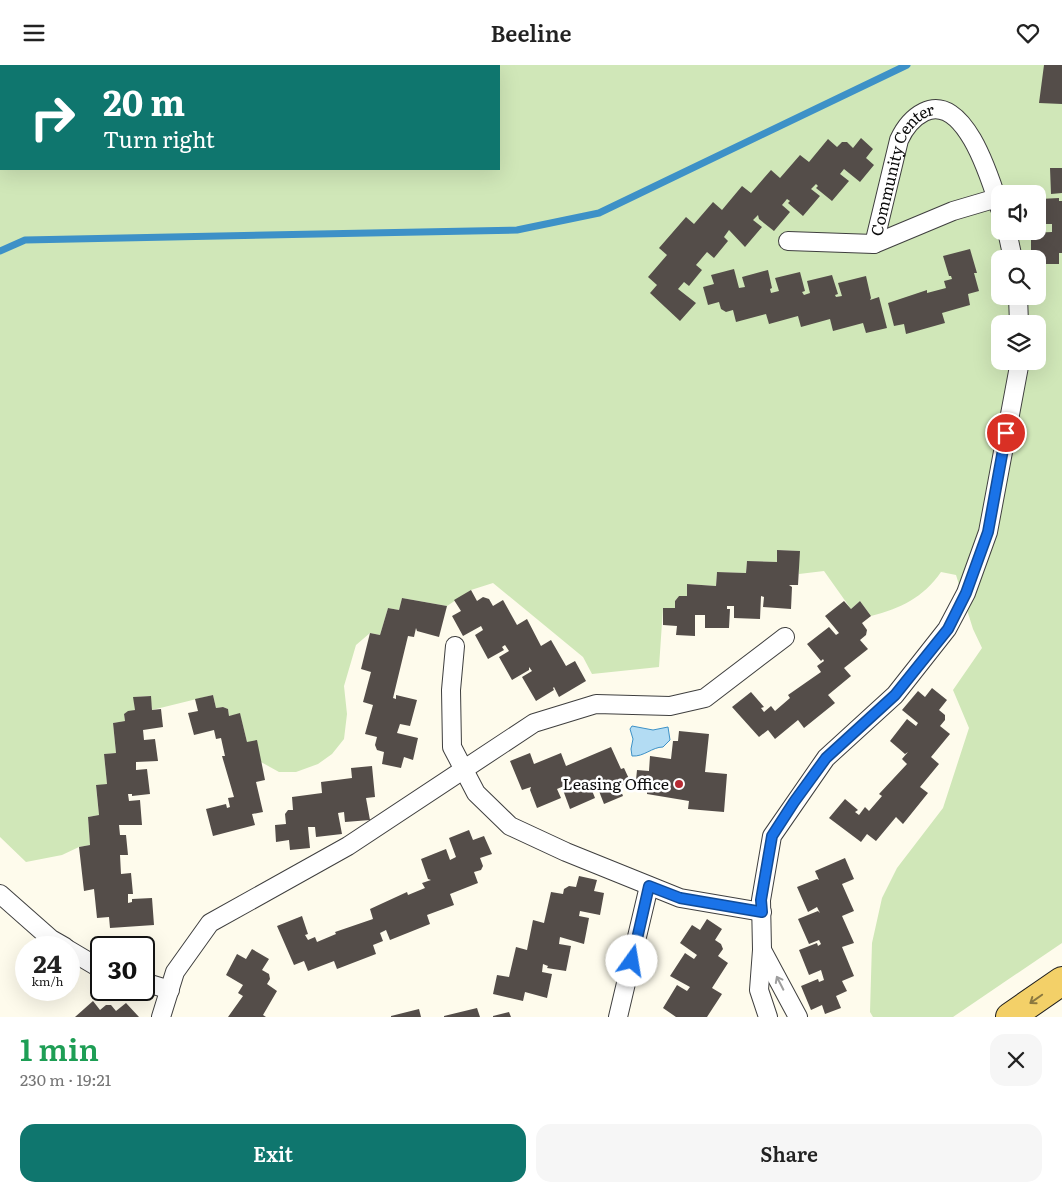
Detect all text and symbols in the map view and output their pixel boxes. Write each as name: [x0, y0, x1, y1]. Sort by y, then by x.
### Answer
text: Beeline: [490, 16, 572, 49]
icon: menu: [20, 19, 48, 47]
icon: heart: [1014, 19, 1042, 47]
text: 20 m: [103, 75, 185, 127]
icon: right: [20, 85, 85, 150]
street label: Community Center: [863, 96, 937, 238]
text: Turn right: [103, 122, 215, 155]
map controls: [991, 185, 1046, 370]
button: sound: [991, 185, 1046, 240]
button: search: [991, 250, 1046, 305]
button: layers: [991, 315, 1046, 370]
pin: [985, 412, 1027, 454]
icon: arrive: [992, 419, 1020, 447]
place label: Leasing Office: [562, 771, 669, 795]
marker: Leasing Office: [673, 778, 685, 790]
position arrow: [605, 934, 657, 986]
speed limit sign: 30: [90, 936, 155, 1001]
text: 24: [33, 944, 62, 981]
text: km/h: [32, 972, 63, 990]
one-way arrow: [775, 976, 785, 991]
one-way arrow: [1029, 994, 1043, 1004]
text: 1 min: [20, 1026, 99, 1070]
button: close: [990, 1034, 1042, 1086]
text: 230 m · 19:21: [20, 1067, 111, 1091]
button: Exit: [20, 1124, 526, 1182]
button: Share: [536, 1124, 1042, 1182]

